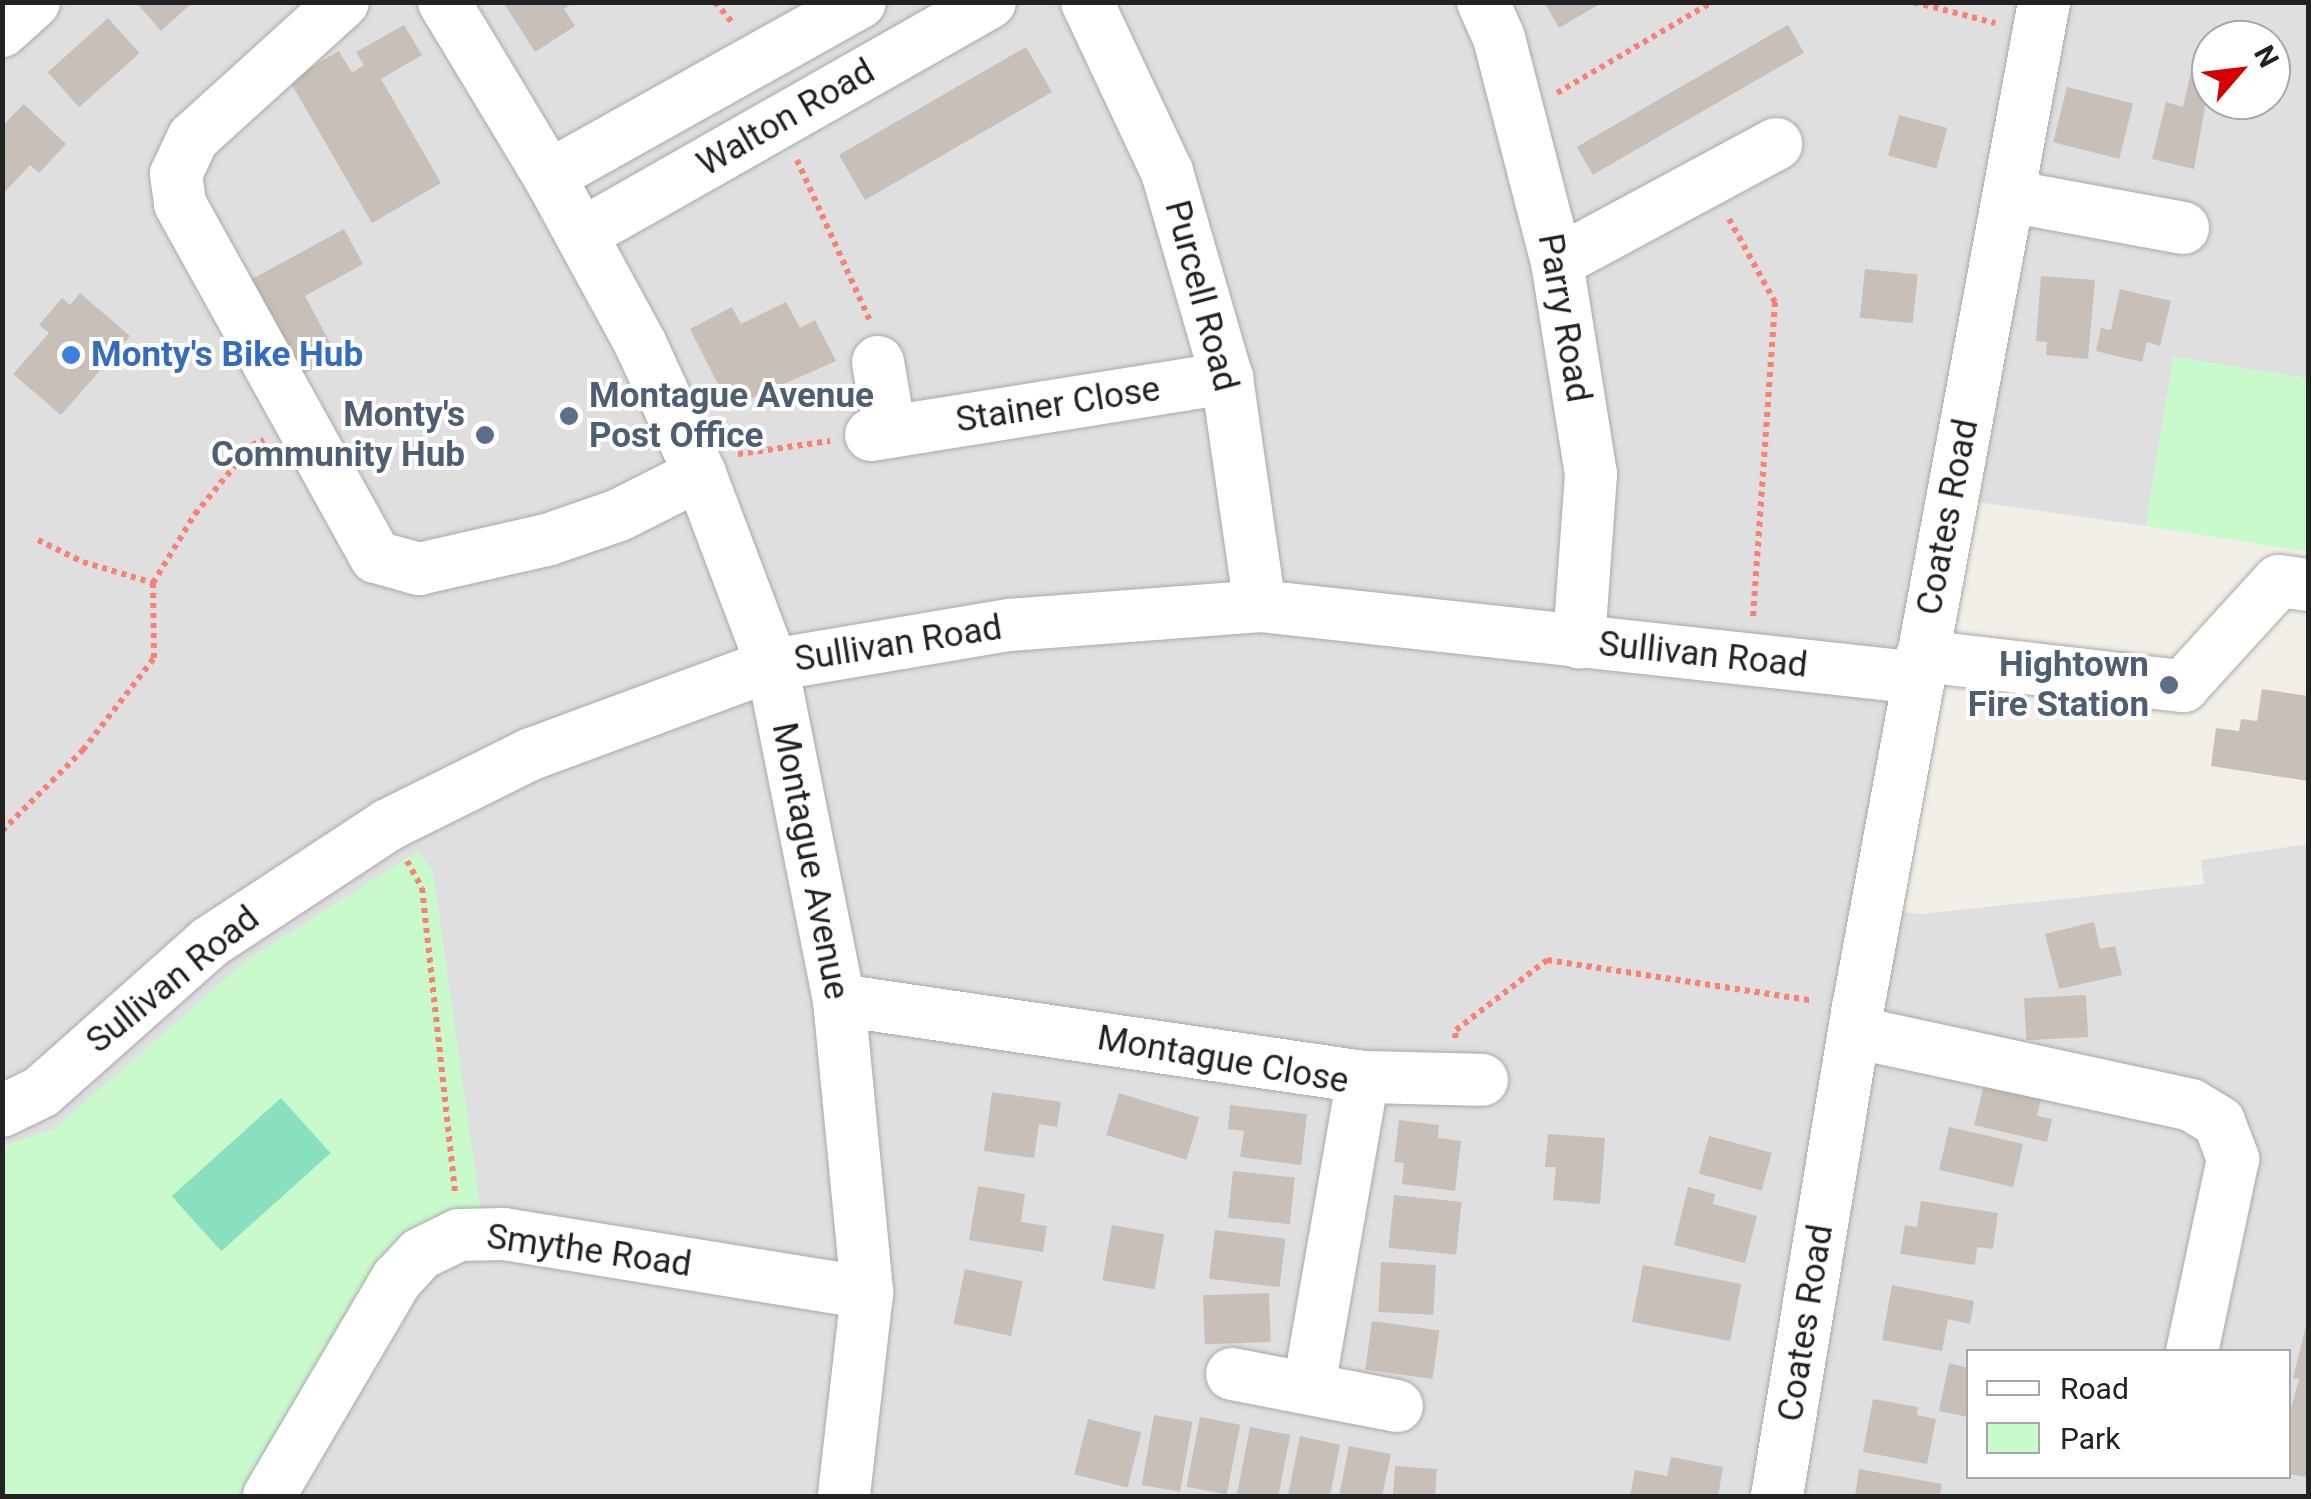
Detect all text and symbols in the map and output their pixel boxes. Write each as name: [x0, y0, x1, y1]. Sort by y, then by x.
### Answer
north arrow: [2191, 20, 2291, 120]
text: N: [2247, 40, 2285, 73]
street label: Walton Road: [690, 50, 882, 186]
street label: Purcell Road: [1155, 196, 1247, 396]
street label: Parry Road: [1529, 230, 1599, 406]
place label: Monty's Bike Hub: [91, 334, 363, 376]
marker: Monty's Bike Hub: [60, 344, 82, 366]
street label: Stainer Close: [953, 368, 1163, 442]
place label: Montague Avenue Post Office: [589, 375, 874, 457]
place label: Monty's Community Hub: [211, 394, 465, 476]
marker: Montague Avenue Post Office: [558, 405, 580, 427]
street label: Coates Road: [1908, 415, 1988, 619]
marker: Monty's Community Hub: [474, 424, 496, 446]
street label: Sullivan Road: [791, 607, 1005, 681]
street label: Sullivan Road: [1597, 623, 1809, 687]
place label: Hightown Fire Station: [1968, 644, 2149, 726]
marker: Hightown Fire Station: [2158, 674, 2180, 696]
street label: Montague Avenue: [763, 719, 857, 1003]
street label: Sullivan Road: [78, 898, 268, 1062]
street label: Montague Close: [1094, 1017, 1352, 1103]
street label: Smythe Road: [484, 1216, 694, 1286]
street label: Coates Road: [1770, 1222, 1842, 1424]
legend: [1966, 1349, 2291, 1479]
text: Road: [2060, 1371, 2129, 1406]
text: Park: [2060, 1421, 2120, 1456]

